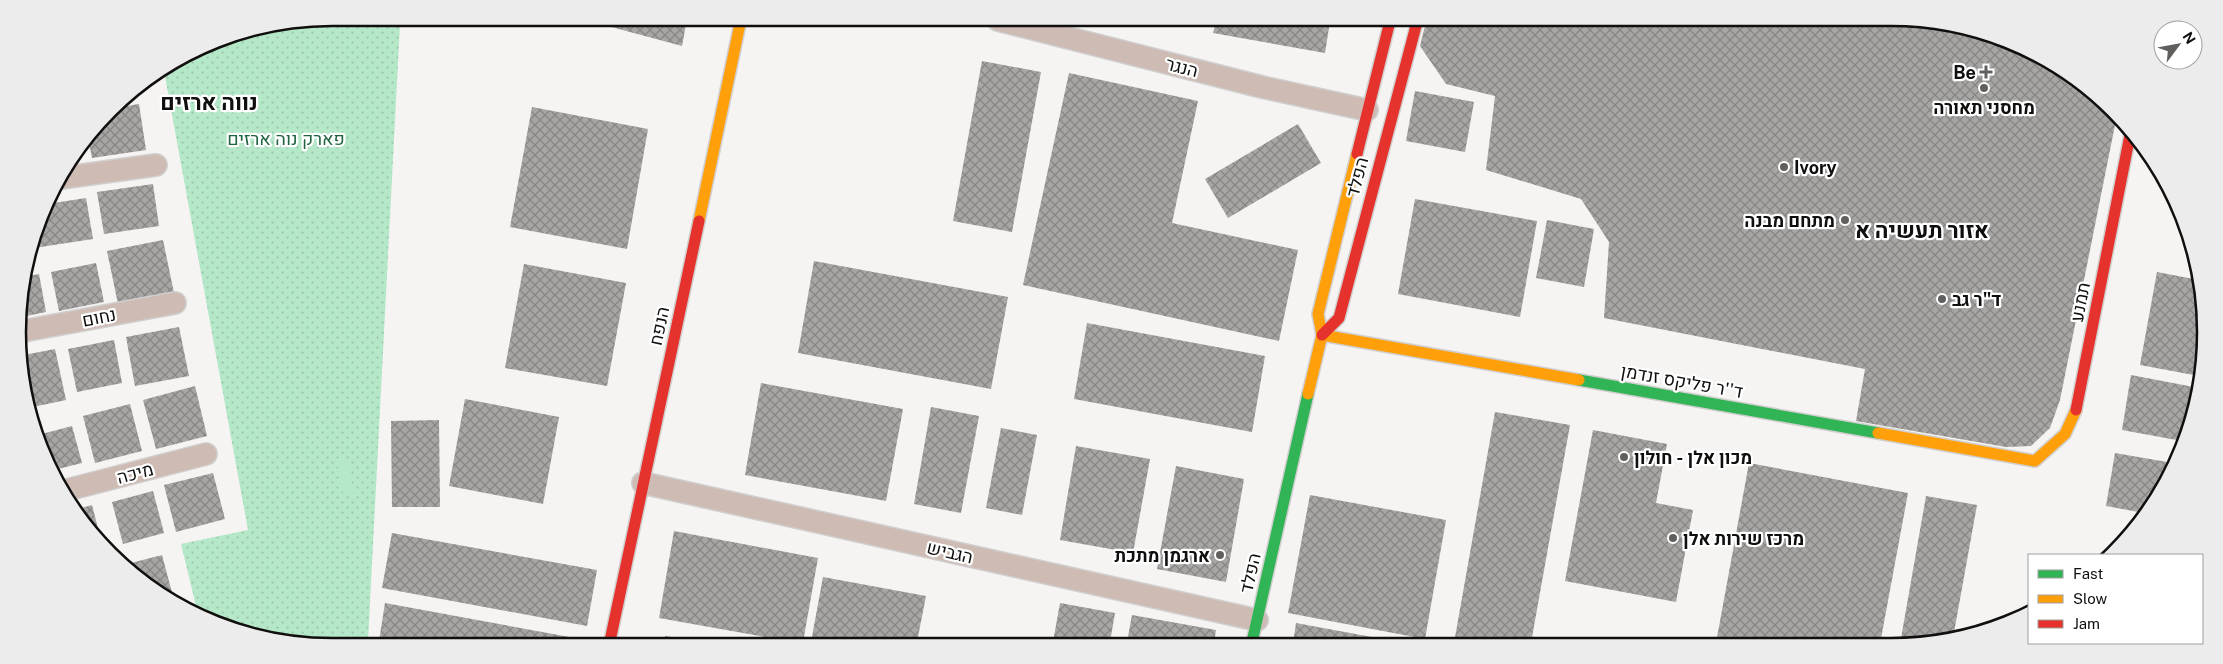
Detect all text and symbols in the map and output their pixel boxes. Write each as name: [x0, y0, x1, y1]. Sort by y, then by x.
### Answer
north arrow: [2153, 20, 2203, 70]
text: N: [2179, 29, 2199, 47]
street label: הנגר: [1163, 53, 1201, 81]
place label: Be: [1953, 62, 1976, 83]
marker: Be: [1980, 66, 1992, 78]
marker: מחסני תאורה: [1978, 82, 1990, 94]
district label: נווה ארזים: [160, 89, 258, 115]
place label: מחסני תאורה: [1933, 97, 2035, 118]
park label: פארק נוה ארזים: [227, 128, 345, 149]
street label: הפלד: [1342, 155, 1372, 199]
place label: Ivory: [1794, 157, 1837, 178]
marker: Ivory: [1778, 161, 1790, 173]
place label: מתחם מבנה: [1744, 210, 1835, 231]
marker: מתחם מבנה: [1839, 214, 1851, 226]
district label: אזור תעשיה א: [1855, 217, 1989, 243]
street label: תמנע: [2066, 281, 2094, 323]
place label: ד"ר גב: [1952, 289, 2001, 310]
marker: ד"ר גב: [1936, 293, 1948, 305]
street label: נחום: [80, 303, 118, 331]
street label: הנפח: [645, 305, 673, 347]
street label: ד''ר פליקס זנדמן: [1619, 360, 1745, 402]
place label: מכון אלן - חולון: [1634, 447, 1752, 468]
marker: מכון אלן - חולון: [1618, 451, 1630, 463]
street label: מיכה: [114, 458, 156, 488]
place label: מרכז שירות אלן: [1683, 528, 1804, 549]
marker: מרכז שירות אלן: [1667, 532, 1679, 544]
street label: הגביש: [925, 537, 975, 567]
place label: ארגמן מתכת: [1114, 545, 1210, 566]
marker: ארגמן מתכת: [1214, 549, 1226, 561]
street label: הפלד: [1235, 551, 1265, 595]
legend: [2028, 554, 2203, 644]
text: Fast: [2073, 565, 2103, 582]
text: Slow: [2073, 590, 2108, 607]
text: Jam: [2073, 615, 2100, 632]

